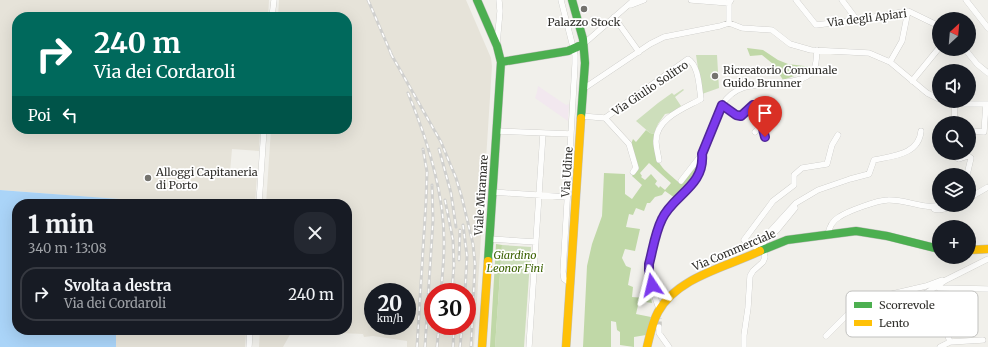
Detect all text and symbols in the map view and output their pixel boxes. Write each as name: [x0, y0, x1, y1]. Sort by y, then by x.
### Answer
marker: Palazzo Stock: [579, 4, 589, 14]
street label: Via degli Apiari: [825, 6, 908, 30]
north arrow: [932, 12, 976, 56]
map controls: [932, 12, 976, 264]
place label: Palazzo Stock: [548, 15, 620, 29]
text: 240 m: [94, 25, 181, 61]
icon: right: [28, 28, 80, 80]
street label: Via Giulio Solitro: [609, 57, 691, 119]
text: Via dei Cordaroli: [94, 60, 236, 83]
place label: Ricreatorio Comunale Guido Brunner: [723, 63, 838, 90]
button: sound: [932, 64, 976, 108]
marker: Ricreatorio Comunale Guido Brunner: [710, 71, 720, 81]
pin: [748, 96, 782, 137]
icon: arrive: [754, 102, 776, 124]
icon: left: [59, 104, 81, 126]
text: Poi: [28, 106, 51, 125]
button: search: [932, 116, 976, 160]
street label: Via Udine: [558, 146, 576, 199]
street label: Viale Miramare: [471, 154, 491, 237]
place label: Alloggi Capitaneria di Porto: [155, 165, 258, 192]
button: layers: [932, 168, 976, 212]
marker: Alloggi Capitaneria di Porto: [143, 173, 153, 183]
text: 1 min: [28, 209, 94, 240]
button: close: [294, 212, 336, 254]
button: +: [932, 220, 976, 264]
street label: Via Commerciale: [689, 226, 778, 274]
text: 340 m · 13:08: [28, 240, 107, 257]
park label: Giardino Leonor Fini: [487, 248, 544, 275]
position arrow: [631, 264, 673, 306]
text: Svolta a destra: [64, 276, 171, 295]
icon: right: [30, 283, 52, 305]
speed limit sign: 30: [424, 283, 476, 335]
text: 240 m: [288, 285, 334, 304]
text: 20: [378, 291, 402, 316]
legend: [846, 291, 978, 337]
text: Via dei Cordaroli: [64, 295, 166, 312]
text: Scorrevole: [879, 298, 935, 312]
text: km/h: [377, 312, 403, 325]
text: Lento: [879, 316, 910, 330]

